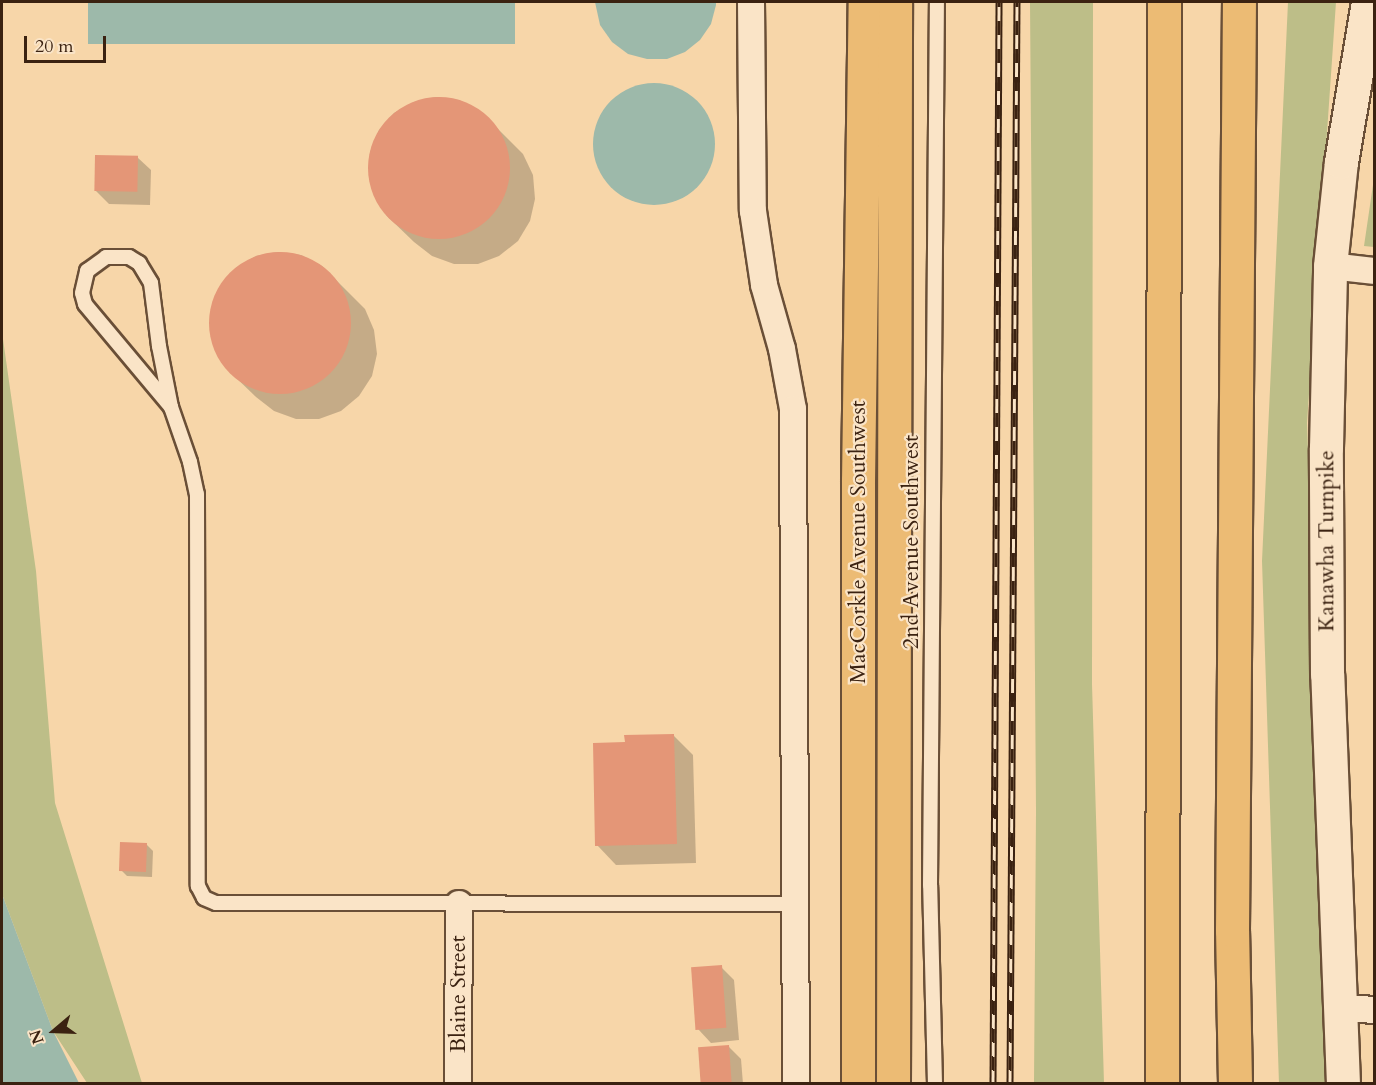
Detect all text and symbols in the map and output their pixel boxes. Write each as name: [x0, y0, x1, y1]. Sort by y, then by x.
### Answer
scale bar: [27, 24, 110, 62]
text: 20 m: [35, 34, 74, 59]
street label: MacCorkle Avenue Southwest: [846, 400, 872, 684]
street label: 2nd Avenue Southwest: [899, 435, 925, 649]
street label: Kanawha Turnpike: [1314, 450, 1340, 632]
street label: Blaine Street: [446, 935, 472, 1053]
north arrow: [24, 1001, 84, 1061]
text: N: [24, 1027, 50, 1047]

